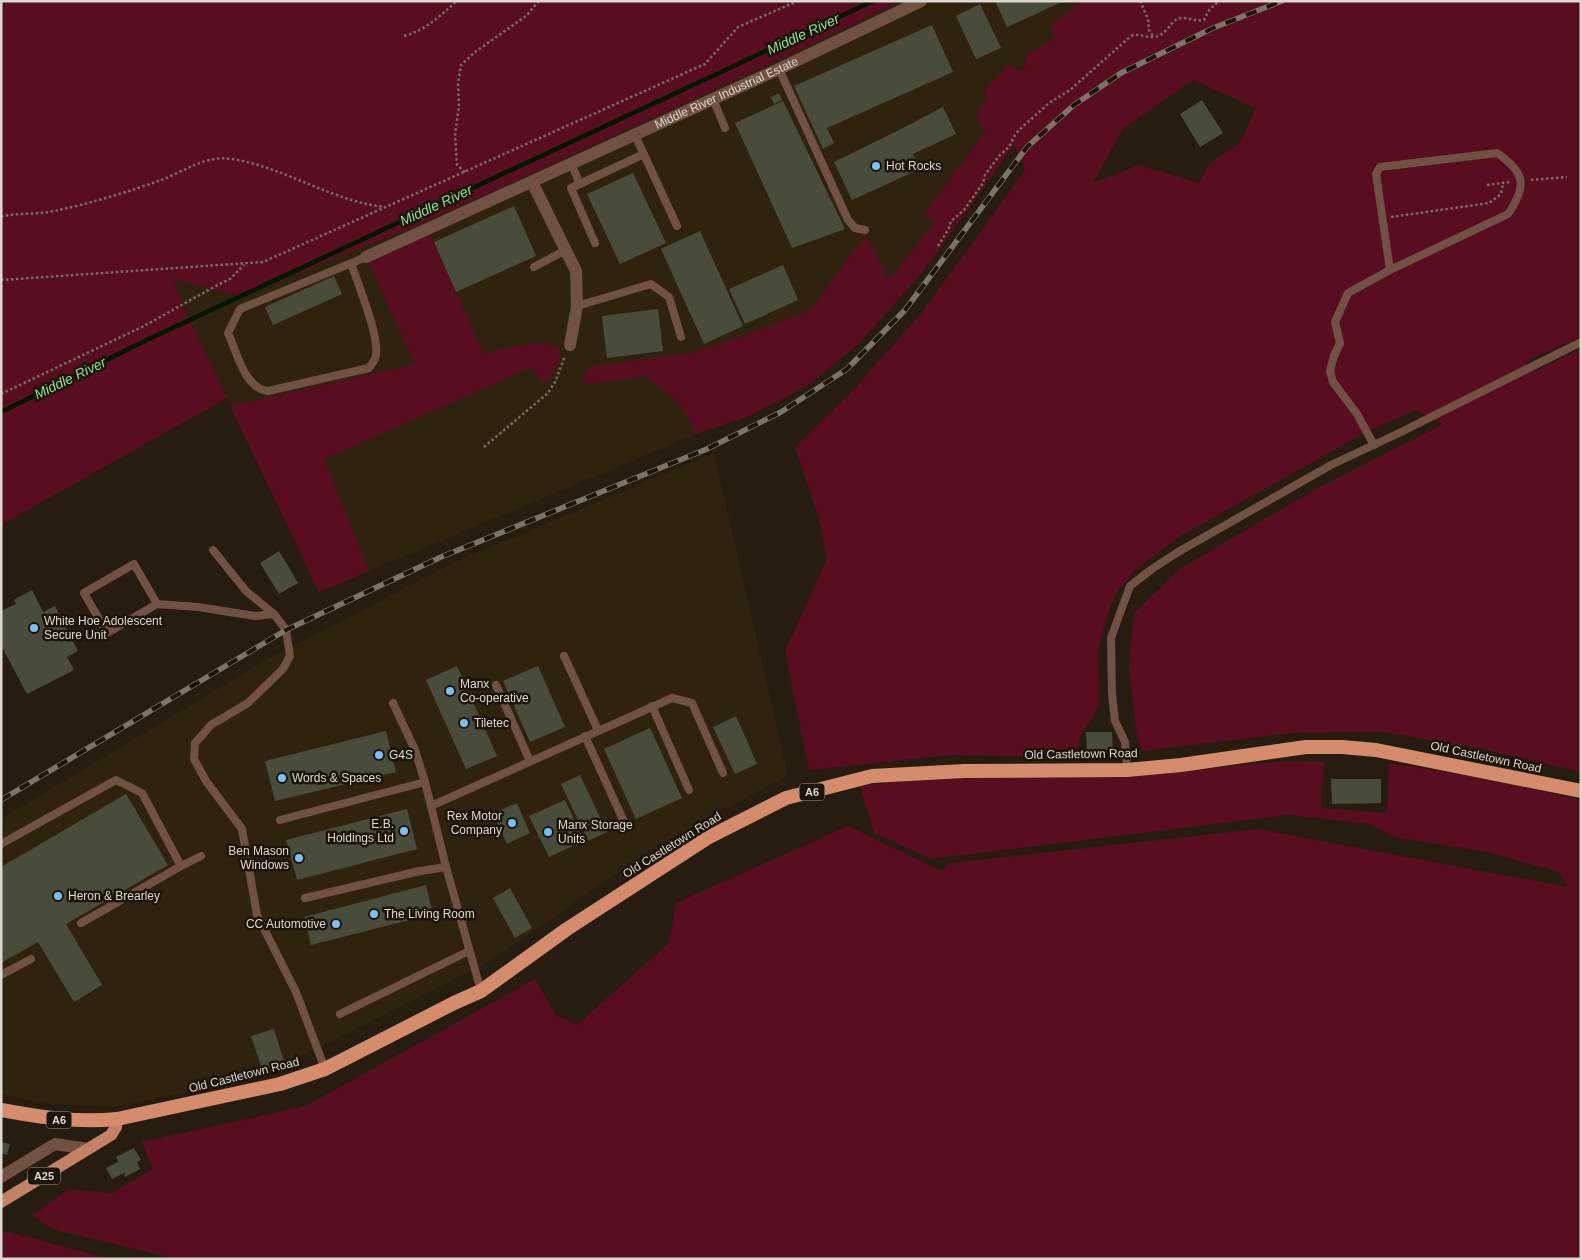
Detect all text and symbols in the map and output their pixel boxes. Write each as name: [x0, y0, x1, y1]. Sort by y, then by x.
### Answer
water label: Middle River: [764, 10, 843, 58]
street label: Middle River Industrial Estate: [652, 54, 801, 132]
place label: Hot Rocks: [886, 159, 941, 173]
marker: Hot Rocks: [870, 160, 882, 172]
water label: Middle River: [397, 181, 476, 229]
water label: Middle River: [32, 353, 110, 402]
place label: White Hoe Adolescent Secure Unit: [44, 614, 163, 642]
marker: White Hoe Adolescent Secure Unit: [28, 622, 40, 634]
place label: Manx Co-operative: [460, 677, 529, 705]
marker: Manx Co-operative: [444, 685, 456, 697]
place label: Tiletec: [474, 716, 509, 730]
marker: Tiletec: [458, 717, 470, 729]
street label: Old Castletown Road: [1429, 738, 1543, 776]
street label: Old Castletown Road: [1024, 746, 1138, 762]
place label: G4S: [389, 748, 413, 762]
marker: G4S: [373, 749, 385, 761]
place label: Words & Spaces: [292, 771, 381, 785]
marker: Words & Spaces: [276, 772, 288, 784]
road number: A6: [800, 784, 824, 800]
place label: Rex Motor Company: [447, 809, 502, 837]
street label: Old Castletown Road: [620, 809, 724, 881]
place label: E.B. Holdings Ltd: [327, 817, 394, 845]
marker: Rex Motor Company: [506, 817, 518, 829]
place label: Manx Storage Units: [558, 818, 633, 846]
marker: E.B. Holdings Ltd: [398, 825, 410, 837]
marker: Manx Storage Units: [542, 826, 554, 838]
place label: Ben Mason Windows: [228, 844, 289, 872]
marker: Ben Mason Windows: [293, 852, 305, 864]
place label: Heron & Brearley: [68, 889, 160, 903]
marker: Heron & Brearley: [52, 890, 64, 902]
place label: The Living Room: [384, 907, 475, 921]
marker: The Living Room: [368, 908, 380, 920]
place label: CC Automotive: [246, 917, 326, 931]
marker: CC Automotive: [330, 918, 342, 930]
street label: Old Castletown Road: [187, 1054, 301, 1096]
road number: A6: [46, 1112, 72, 1128]
road number: A25: [28, 1168, 60, 1184]

